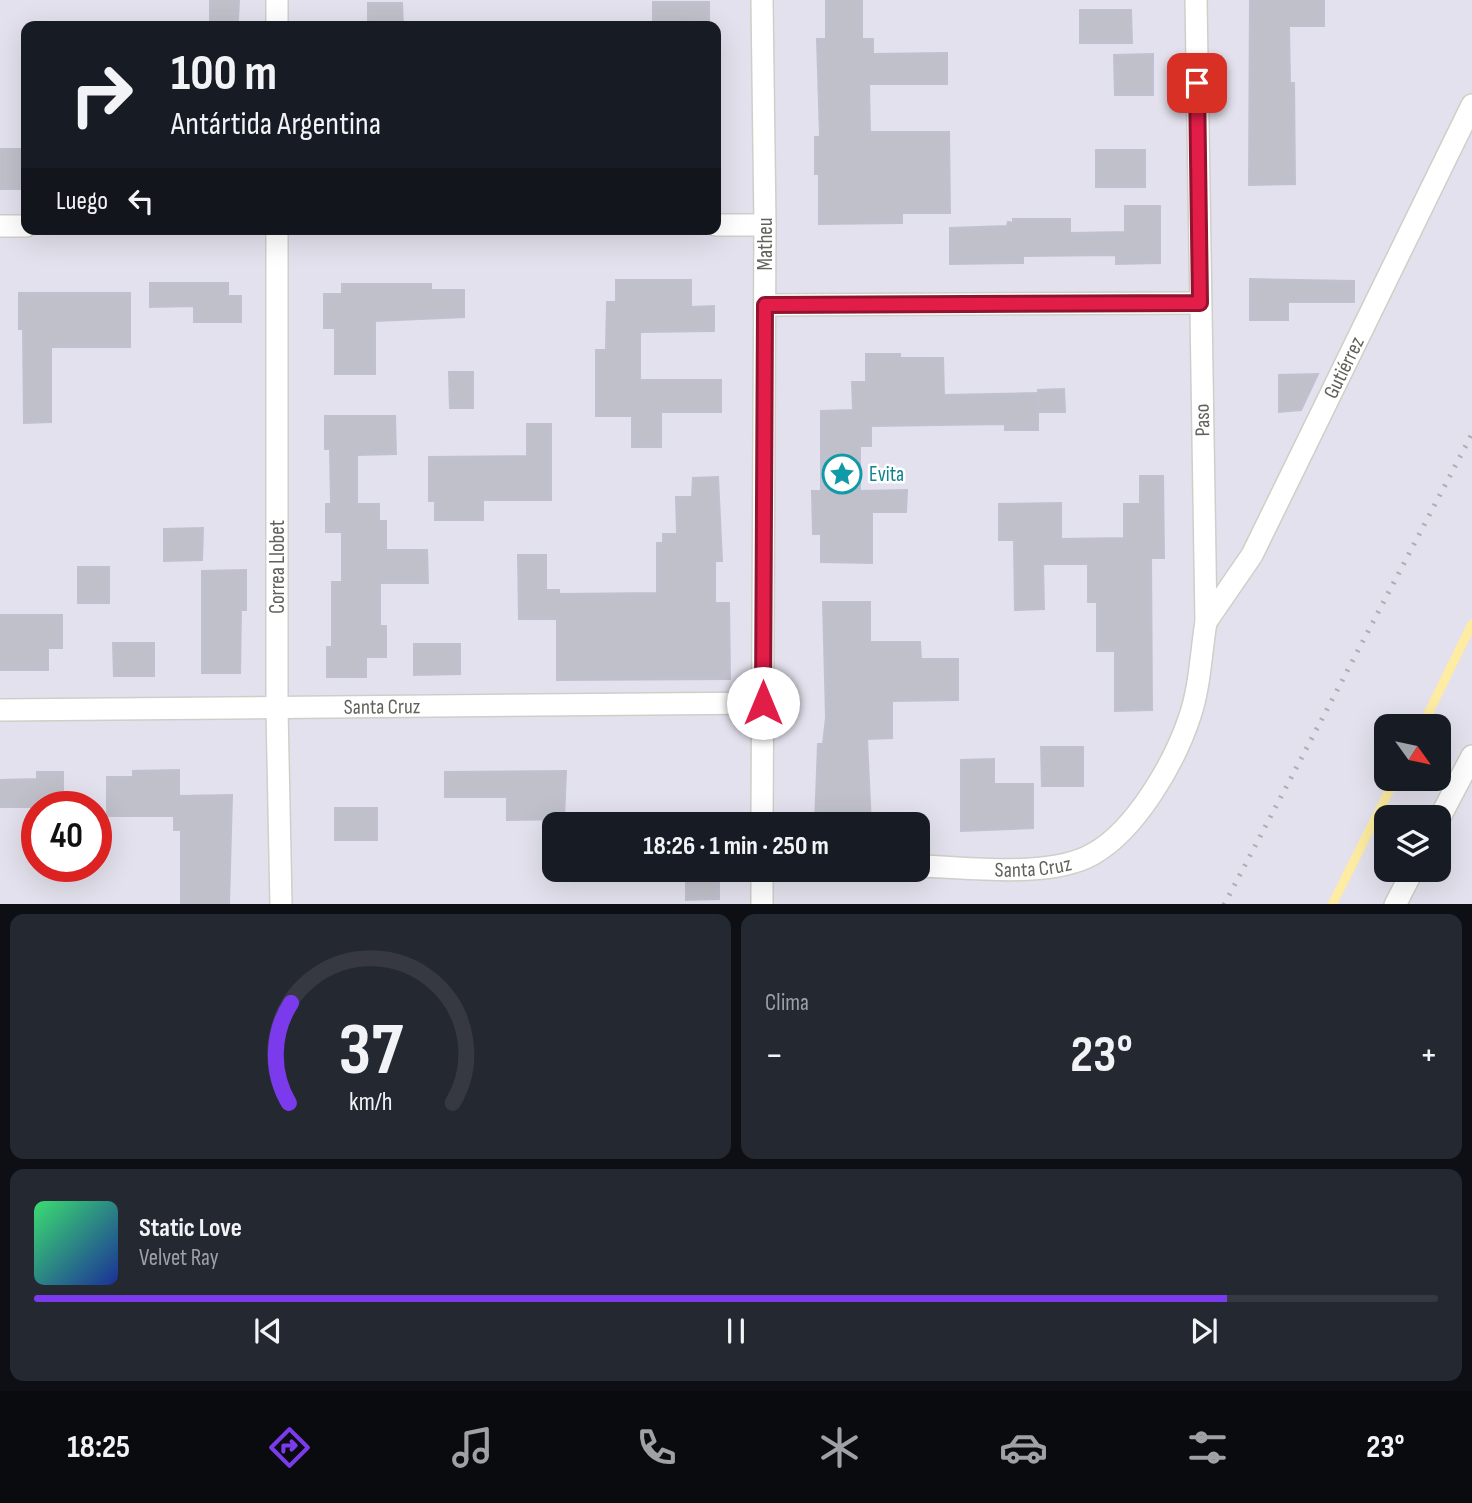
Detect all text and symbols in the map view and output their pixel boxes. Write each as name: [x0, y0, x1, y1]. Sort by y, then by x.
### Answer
text: 100 m: [171, 45, 277, 104]
icon: right: [56, 49, 147, 140]
pin: [1167, 53, 1227, 113]
icon: arrive: [1178, 64, 1216, 102]
text: Antártida Argentina: [171, 105, 381, 144]
icon: left: [122, 182, 160, 220]
text: Luego: [56, 186, 108, 217]
street label: Matheu: [753, 217, 778, 271]
street label: Gutiérrez: [1318, 332, 1370, 403]
street label: Paso: [1190, 403, 1215, 437]
place icon: Evita: [821, 453, 863, 495]
place label: Evita: [869, 462, 904, 487]
street label: Correa Llobet: [265, 520, 290, 614]
position arrow: [726, 666, 800, 740]
street label: Santa Cruz: [344, 694, 421, 720]
north arrow: [1374, 714, 1451, 791]
map controls: [1374, 714, 1451, 882]
speed limit sign: 40: [21, 791, 112, 882]
button: layers: [1374, 805, 1451, 882]
text: 18:26 · 1 min · 250 m: [643, 831, 829, 862]
street label: Santa Cruz: [994, 851, 1074, 883]
text: Clima: [765, 989, 809, 1017]
text: 37: [338, 1007, 403, 1095]
text: 23°: [1070, 1024, 1133, 1087]
text: −: [765, 1033, 784, 1078]
text: +: [1419, 1033, 1438, 1078]
text: km/h: [349, 1086, 392, 1117]
text: Static Love: [139, 1213, 242, 1244]
text: Velvet Ray: [139, 1244, 219, 1272]
icon: previous: [249, 1312, 287, 1350]
icon: pause: [717, 1312, 755, 1350]
icon: next: [1185, 1312, 1223, 1350]
icon: directions: [265, 1423, 314, 1472]
icon: music: [448, 1423, 497, 1472]
icon: phone: [632, 1423, 681, 1472]
icon: climate: [815, 1423, 864, 1472]
icon: car: [999, 1423, 1048, 1472]
icon: filters: [1183, 1423, 1232, 1472]
text: 18:25: [67, 1428, 130, 1467]
text: 23°: [1366, 1428, 1405, 1467]

